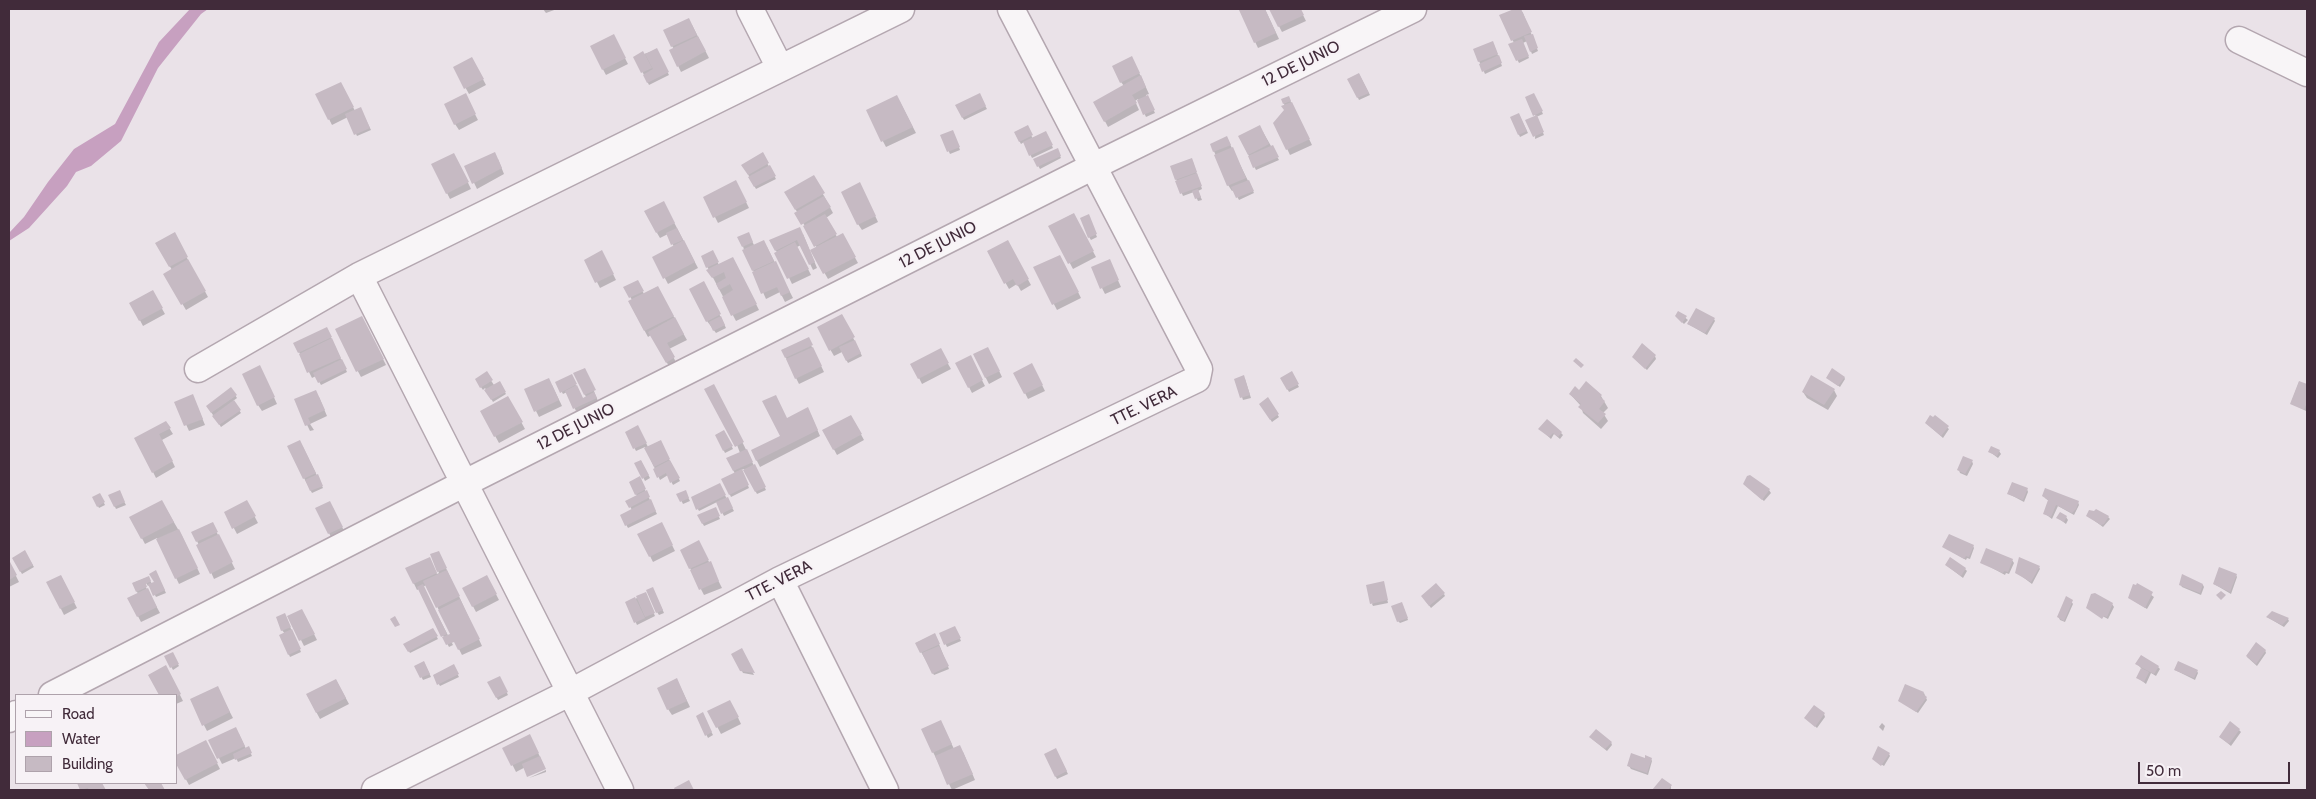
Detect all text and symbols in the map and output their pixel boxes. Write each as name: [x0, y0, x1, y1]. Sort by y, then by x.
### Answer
street label: 12 DE JUNIO: [1259, 37, 1343, 91]
street label: 12 DE JUNIO: [896, 217, 980, 273]
street label: TTE. VERA: [1108, 382, 1180, 430]
street label: 12 DE JUNIO: [534, 399, 618, 455]
street label: TTE. VERA: [743, 556, 815, 606]
legend: [15, 694, 178, 784]
text: Road: [62, 705, 95, 723]
text: Water: [62, 730, 100, 748]
scale bar: [2141, 752, 2294, 784]
text: Building: [62, 755, 113, 773]
text: 50 m: [2146, 762, 2181, 780]

